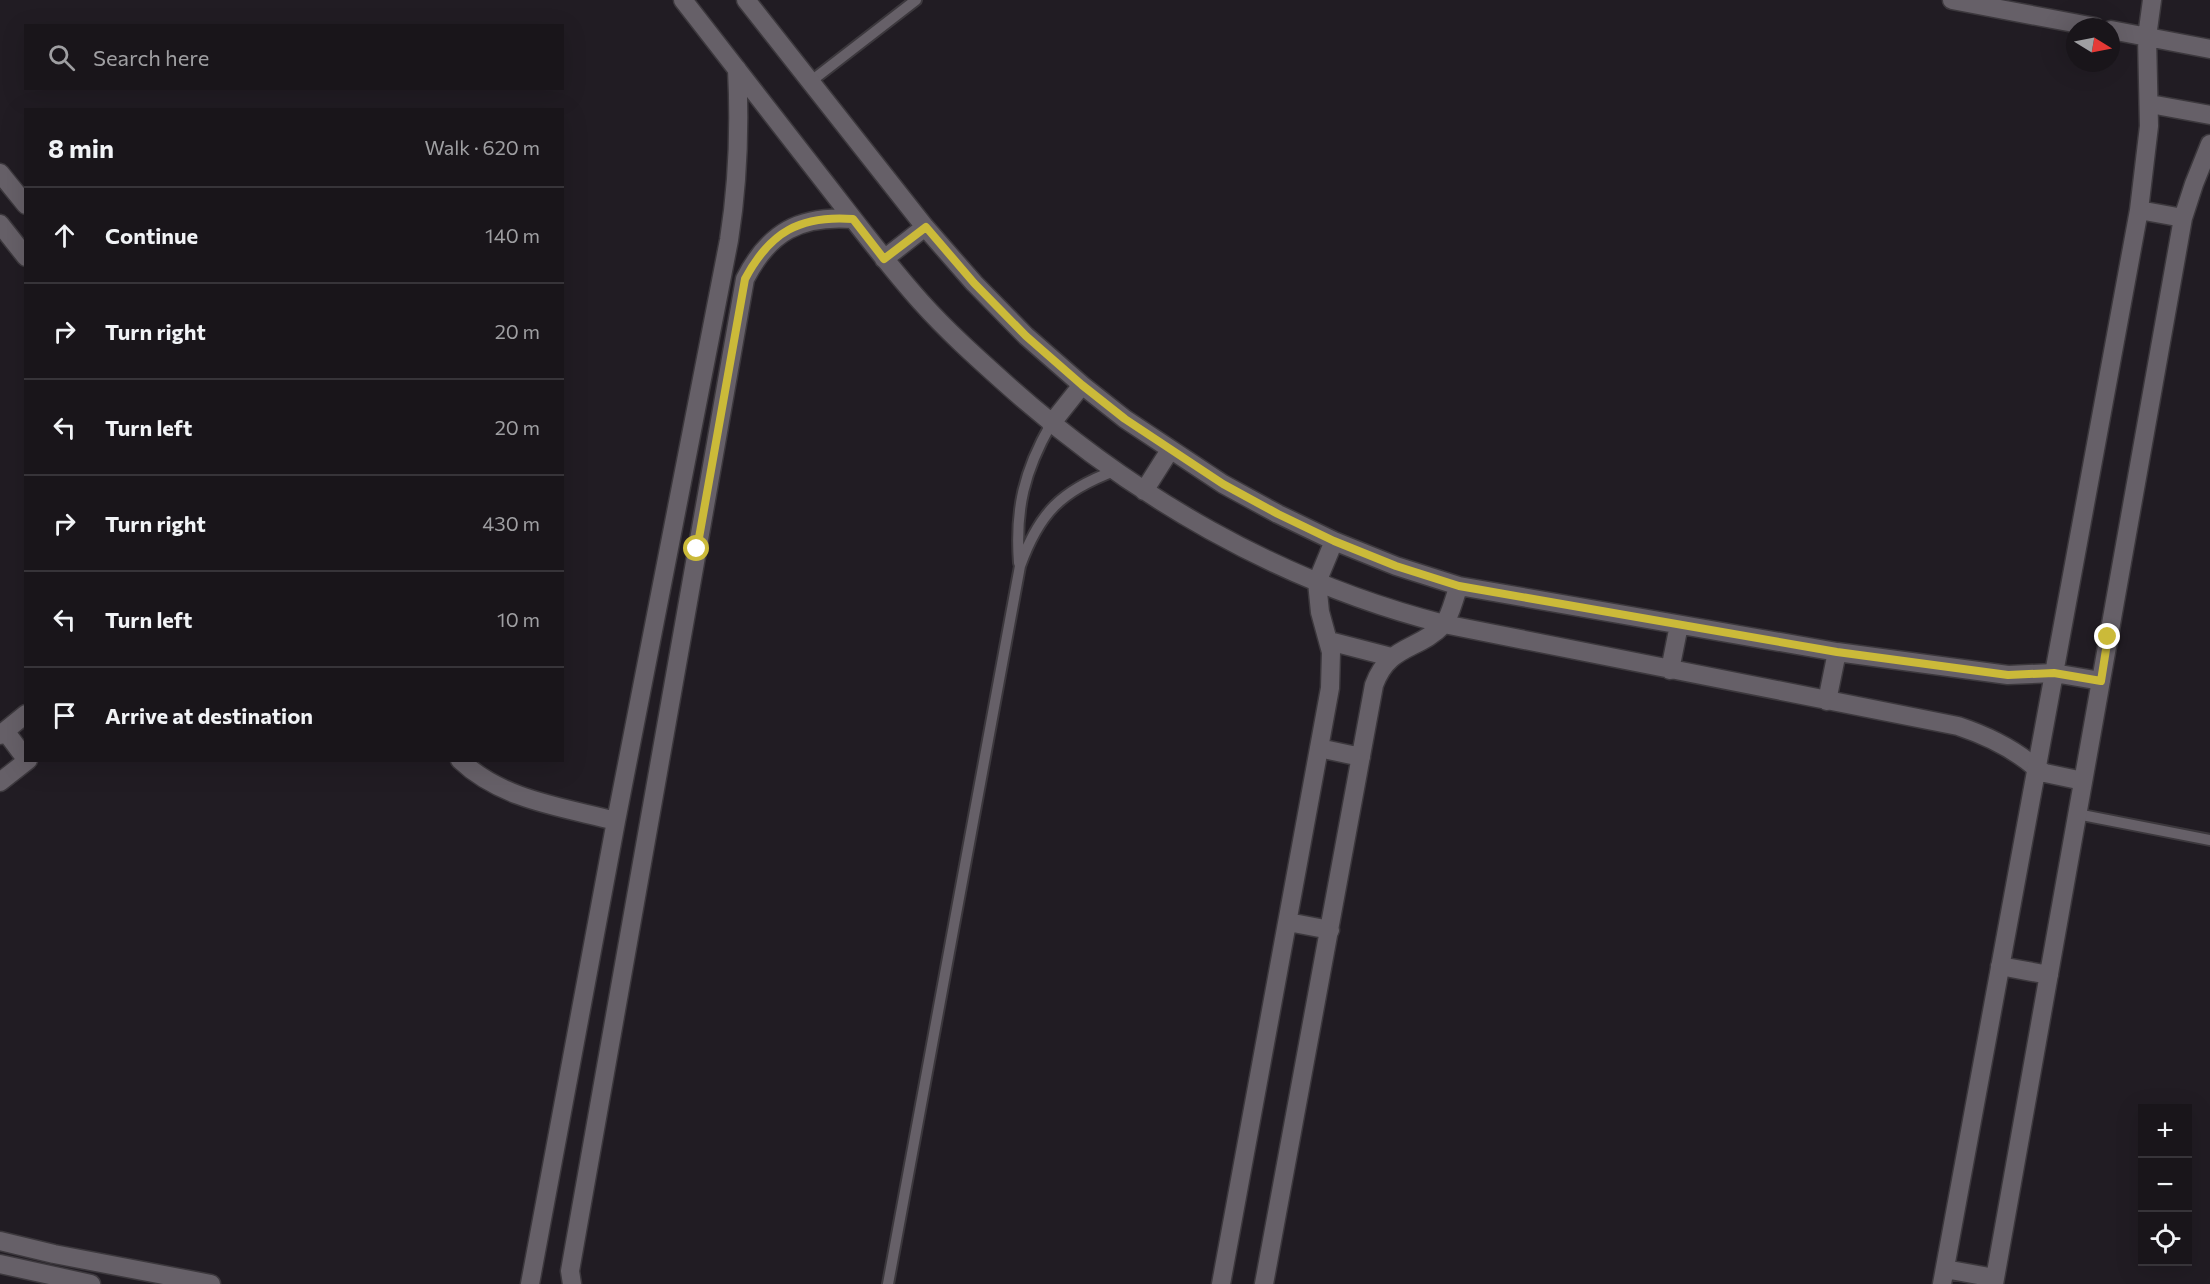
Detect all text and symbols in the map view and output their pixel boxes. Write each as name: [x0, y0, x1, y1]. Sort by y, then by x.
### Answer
north arrow: [2066, 18, 2120, 72]
search box: [24, 24, 564, 90]
icon: search: [45, 41, 78, 74]
text: Search here: [93, 44, 209, 71]
text: 8 min: [48, 132, 114, 163]
text: Walk · 620 m: [424, 135, 540, 159]
icon: ahead: [48, 219, 81, 252]
text: Continue: [105, 222, 198, 249]
text: 140 m: [485, 223, 540, 247]
icon: right: [48, 315, 81, 348]
text: Turn right: [105, 318, 206, 345]
text: 20 m: [495, 319, 540, 343]
icon: left: [48, 411, 81, 444]
text: Turn left: [105, 414, 192, 441]
text: 20 m: [495, 415, 540, 439]
icon: right: [48, 507, 81, 540]
text: Turn right: [105, 510, 206, 537]
text: 430 m: [482, 511, 540, 535]
route start: [683, 535, 709, 561]
icon: left: [48, 603, 81, 636]
text: Turn left: [105, 606, 192, 633]
text: 10 m: [497, 607, 540, 631]
route end: [2094, 623, 2120, 649]
icon: arrive: [48, 699, 81, 732]
text: Arrive at destination: [105, 702, 313, 729]
map controls: [2138, 1104, 2192, 1266]
button: +: [2138, 1104, 2192, 1158]
button: −: [2138, 1158, 2192, 1212]
button: locate: [2138, 1212, 2192, 1266]

